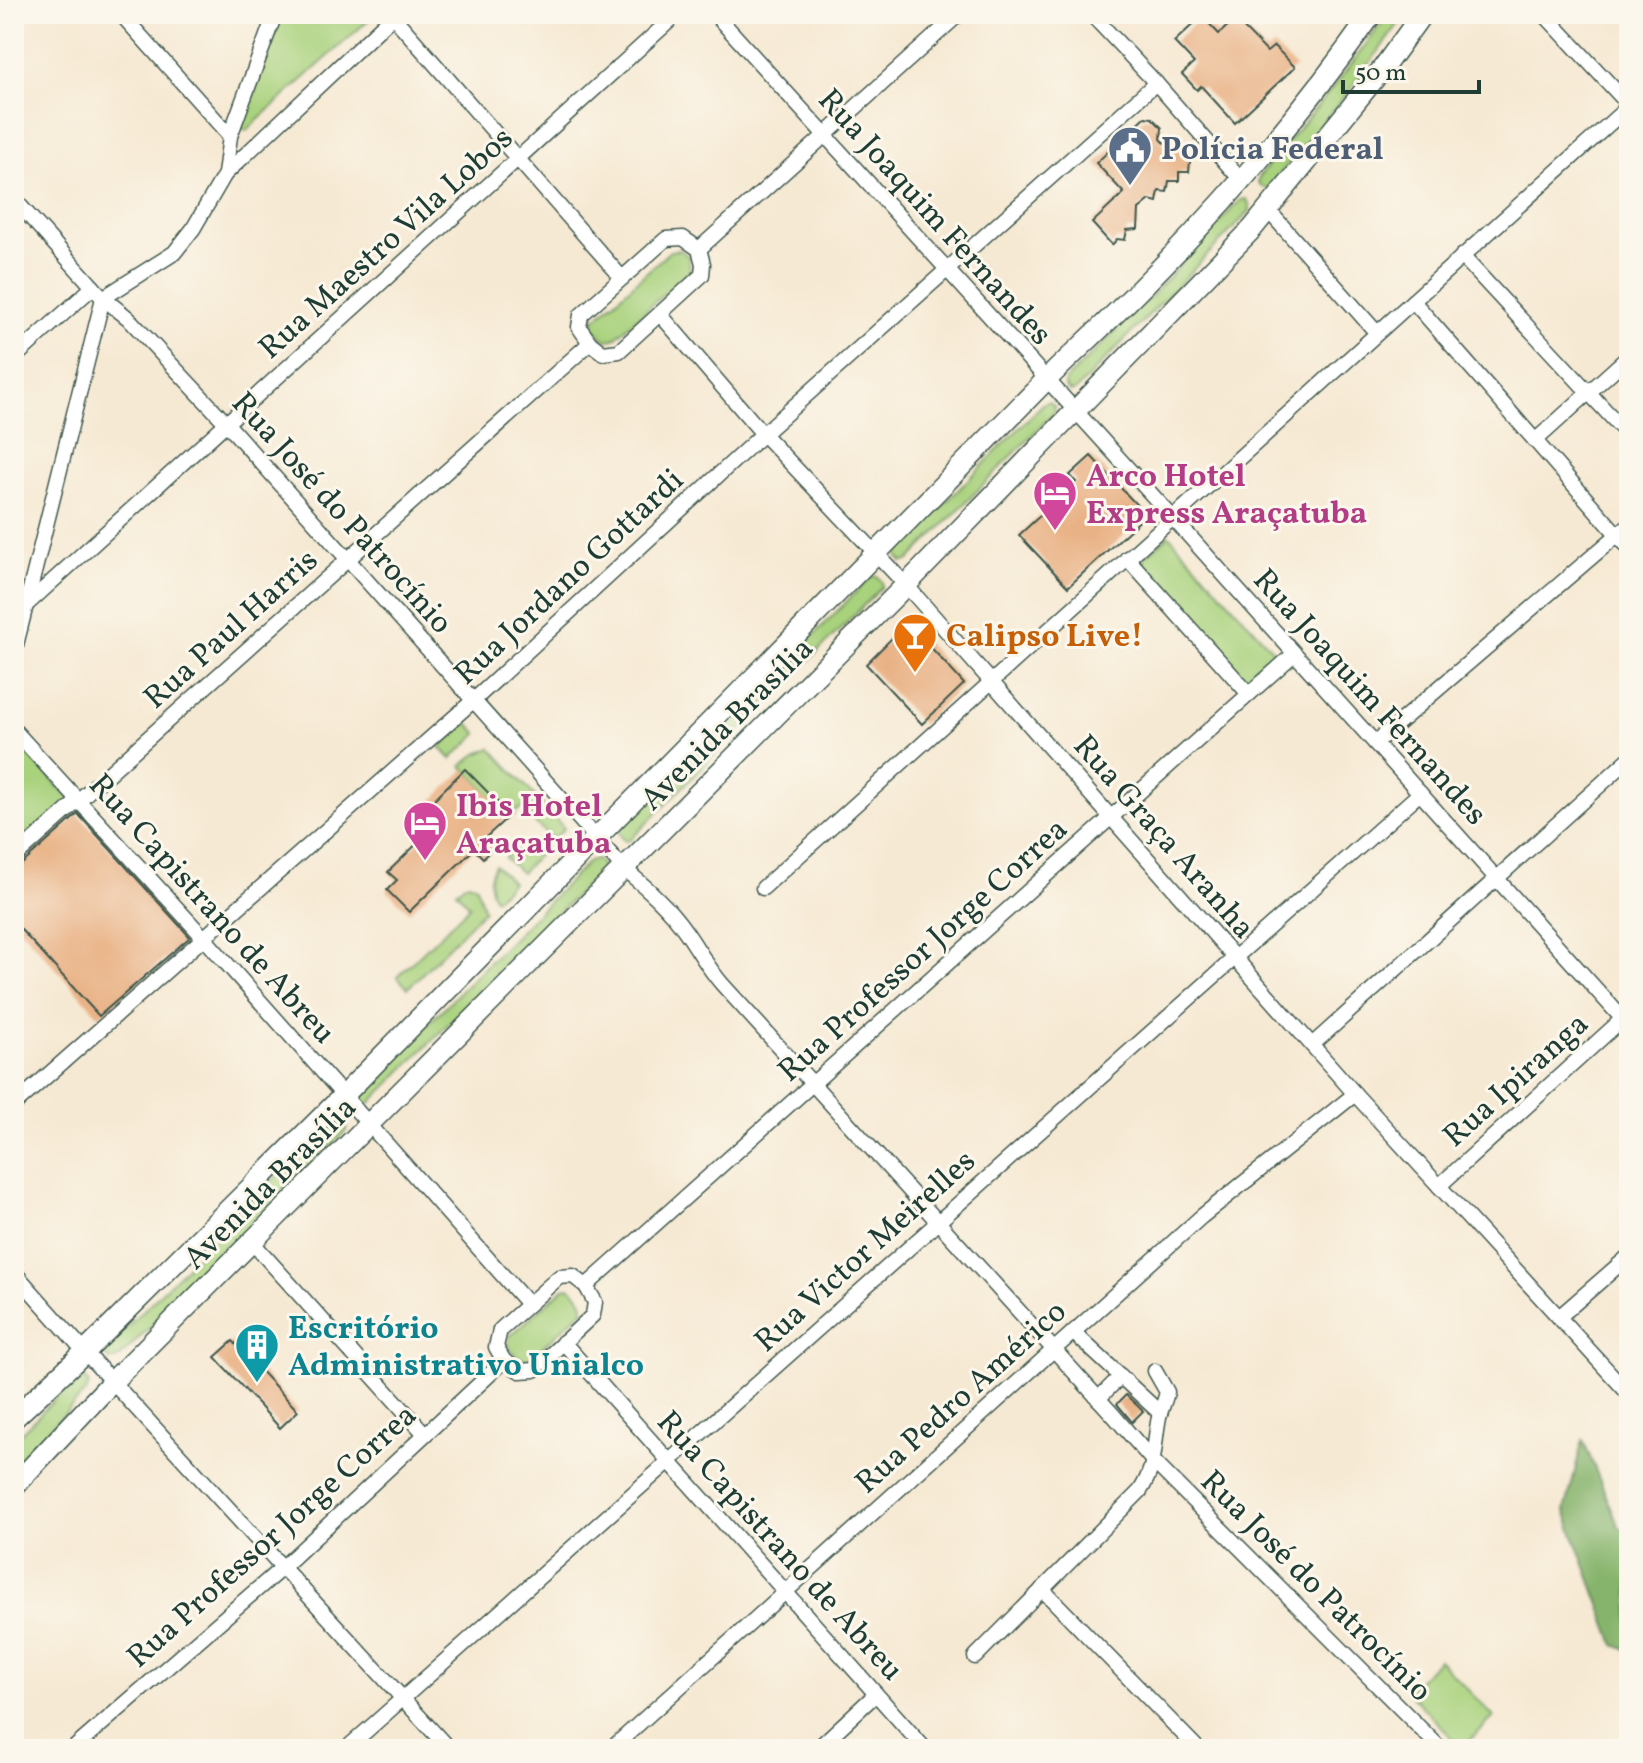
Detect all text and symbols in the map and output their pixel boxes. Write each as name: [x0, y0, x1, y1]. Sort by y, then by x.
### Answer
scale bar: [1343, 44, 1479, 94]
text: 50 m: [1355, 57, 1407, 91]
street label: Rua Joaquim Fernandes: [806, 80, 1061, 356]
street label: Rua Maestro Vila Lobos: [250, 118, 524, 371]
public building icon: Polícia Federal: [1106, 124, 1154, 187]
place label: Polícia Federal: [1161, 129, 1384, 173]
street label: Rua José do Patrocínio: [220, 383, 461, 645]
place label: Arco Hotel Express Araçatuba: [1086, 456, 1367, 537]
street label: Rua Jordano Gottardi: [446, 460, 695, 696]
hotel icon: Arco Hotel Express Araçatuba: [1031, 469, 1079, 532]
street label: Rua Paul Harris: [135, 540, 329, 721]
street label: Rua Joaquim Fernandes: [1241, 560, 1496, 836]
bar icon: Calipso Live!: [891, 611, 939, 674]
place label: Calipso Live!: [946, 616, 1143, 660]
street label: Avenida Brasília: [632, 629, 825, 822]
street label: Rua Graça Aranha: [1062, 726, 1264, 950]
street label: Rua Capistrano de Abreu: [77, 765, 344, 1055]
place label: Ibis Hotel Araçatuba: [456, 786, 611, 867]
hotel icon: Ibis Hotel Araçatuba: [401, 799, 449, 862]
street label: Rua Professor Jorge Correa: [769, 809, 1079, 1093]
street label: Rua Ipiranga: [1435, 1004, 1599, 1159]
street label: Avenida Brasília: [175, 1088, 368, 1281]
street label: Rua Victor Meirelles: [746, 1141, 986, 1364]
street label: Rua Pedro Américo: [847, 1291, 1077, 1505]
place label: Escritório Administrativo Unialco: [288, 1308, 644, 1389]
building icon: Escritório Administrativo Unialco: [233, 1321, 281, 1384]
street label: Rua Professor Jorge Correa: [118, 1395, 428, 1679]
street label: Rua Capistrano de Abreu: [645, 1402, 912, 1692]
street label: Rua José do Patrocínio: [1189, 1461, 1441, 1713]

